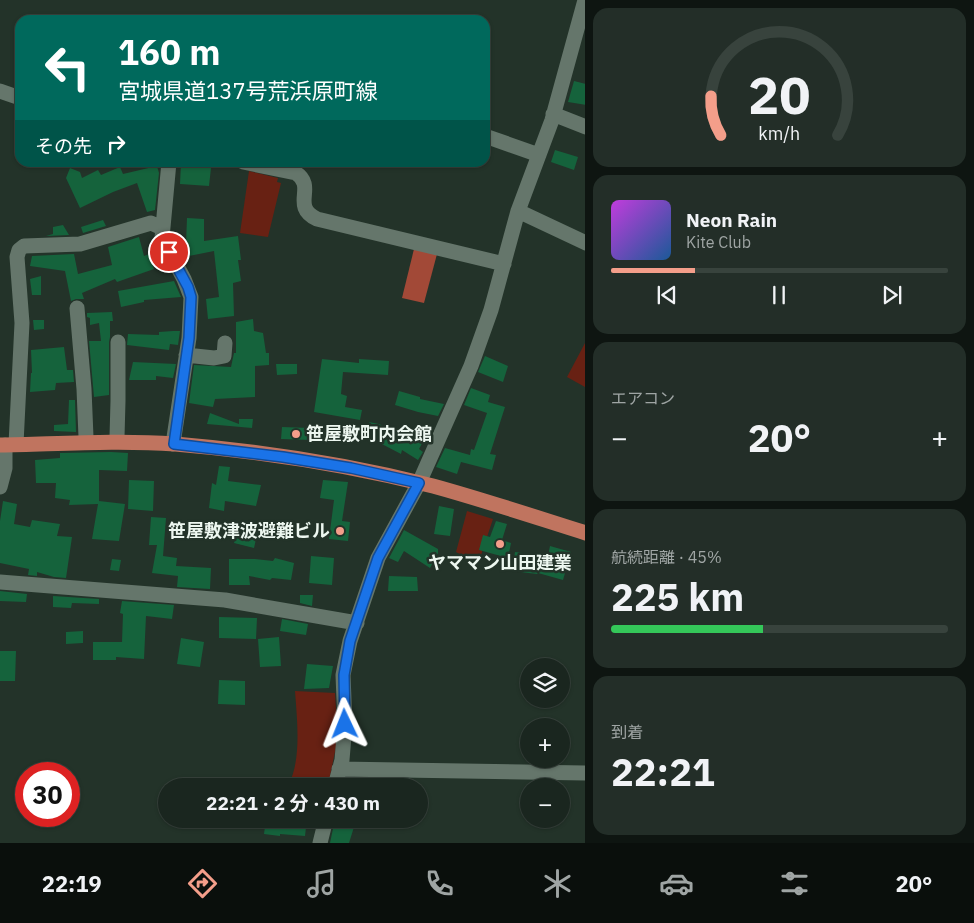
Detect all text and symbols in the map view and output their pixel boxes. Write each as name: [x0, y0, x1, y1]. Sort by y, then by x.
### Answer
text: 160 m: [118, 29, 221, 75]
icon: left: [35, 35, 100, 100]
text: 20: [748, 61, 811, 128]
text: 宮城県道137号荒浜原町線: [118, 76, 378, 105]
text: km/h: [759, 122, 801, 145]
icon: right: [102, 130, 130, 158]
text: その先: [35, 134, 92, 158]
text: Neon Rain: [686, 208, 777, 232]
pin: [148, 231, 190, 273]
text: Kite Club: [686, 232, 751, 252]
icon: arrive: [155, 238, 183, 266]
icon: previous: [653, 281, 681, 309]
icon: pause: [765, 281, 793, 309]
icon: next: [878, 281, 906, 309]
text: エアコン: [611, 388, 675, 408]
text: 20°: [748, 413, 811, 462]
text: −: [611, 419, 628, 456]
text: +: [931, 419, 948, 456]
place label: 笹屋敷町内会館: [306, 422, 432, 445]
marker: 笹屋敷町内会館: [290, 428, 302, 440]
place label: 笹屋敷津波避難ビル: [168, 519, 330, 542]
marker: 笹屋敷津波避難ビル: [334, 525, 346, 537]
marker: ヤママン山田建業: [494, 538, 506, 550]
text: 航続距離 · 45%: [611, 547, 722, 567]
place label: ヤママン山田建業: [428, 551, 572, 574]
text: 225 km: [611, 572, 744, 621]
map controls: [520, 658, 570, 828]
button: layers: [520, 658, 570, 708]
position arrow: [318, 697, 370, 749]
button: +: [520, 718, 570, 768]
text: 到着: [611, 722, 643, 742]
text: 22:21: [611, 747, 715, 796]
speed limit sign: 30: [15, 762, 80, 827]
button: −: [520, 778, 570, 828]
text: 22:21 · 2 分 · 430 m: [206, 791, 380, 815]
icon: directions: [185, 866, 220, 901]
icon: music: [304, 866, 339, 901]
icon: phone: [422, 866, 457, 901]
icon: climate: [540, 866, 575, 901]
icon: car: [659, 866, 694, 901]
icon: filters: [777, 866, 812, 901]
text: 22:19: [42, 869, 102, 898]
text: 20°: [895, 869, 932, 898]

